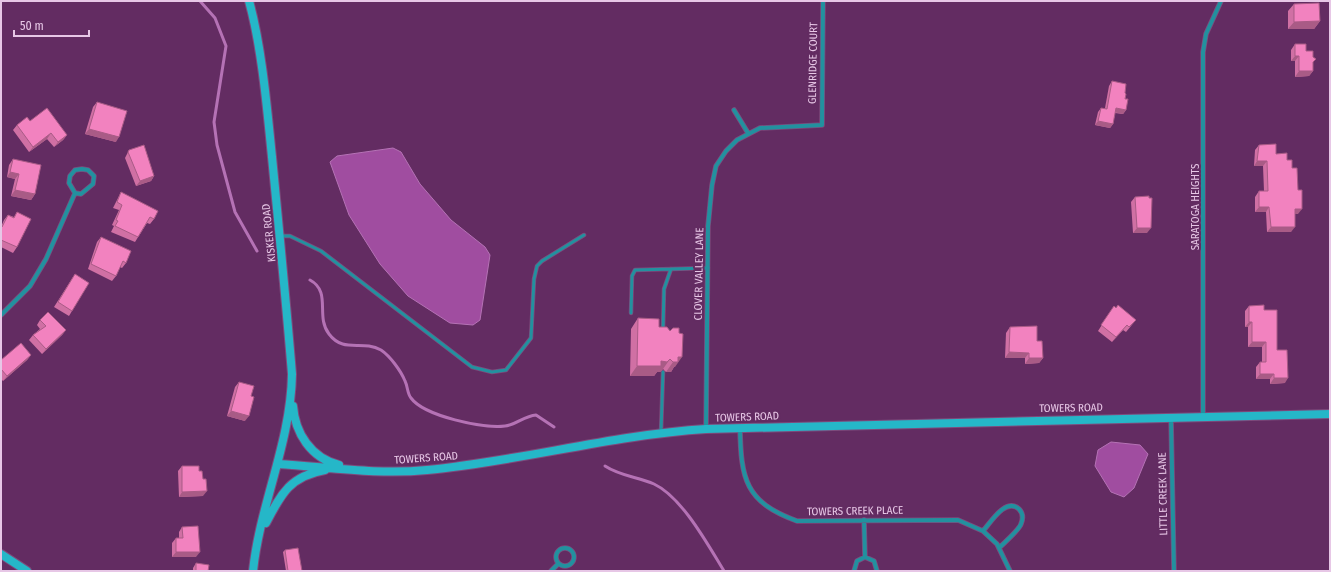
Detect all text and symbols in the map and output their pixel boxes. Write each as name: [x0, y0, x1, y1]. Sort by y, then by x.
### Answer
scale bar: [14, 12, 89, 38]
text: 50 m: [20, 19, 44, 33]
street label: GLENRIDGE COURT: [806, 21, 820, 104]
street label: SARATOGA HEIGHTS: [1189, 163, 1202, 250]
street label: KISKER ROAD: [259, 203, 279, 263]
street label: CLOVER VALLEY LANE: [692, 227, 706, 321]
street label: TOWERS ROAD: [1039, 401, 1103, 415]
street label: TOWERS ROAD: [715, 409, 779, 425]
street label: TOWERS ROAD: [394, 449, 458, 467]
street label: LITTLE CREEK LANE: [1156, 452, 1170, 536]
street label: TOWERS CREEK PLACE: [807, 504, 903, 518]

